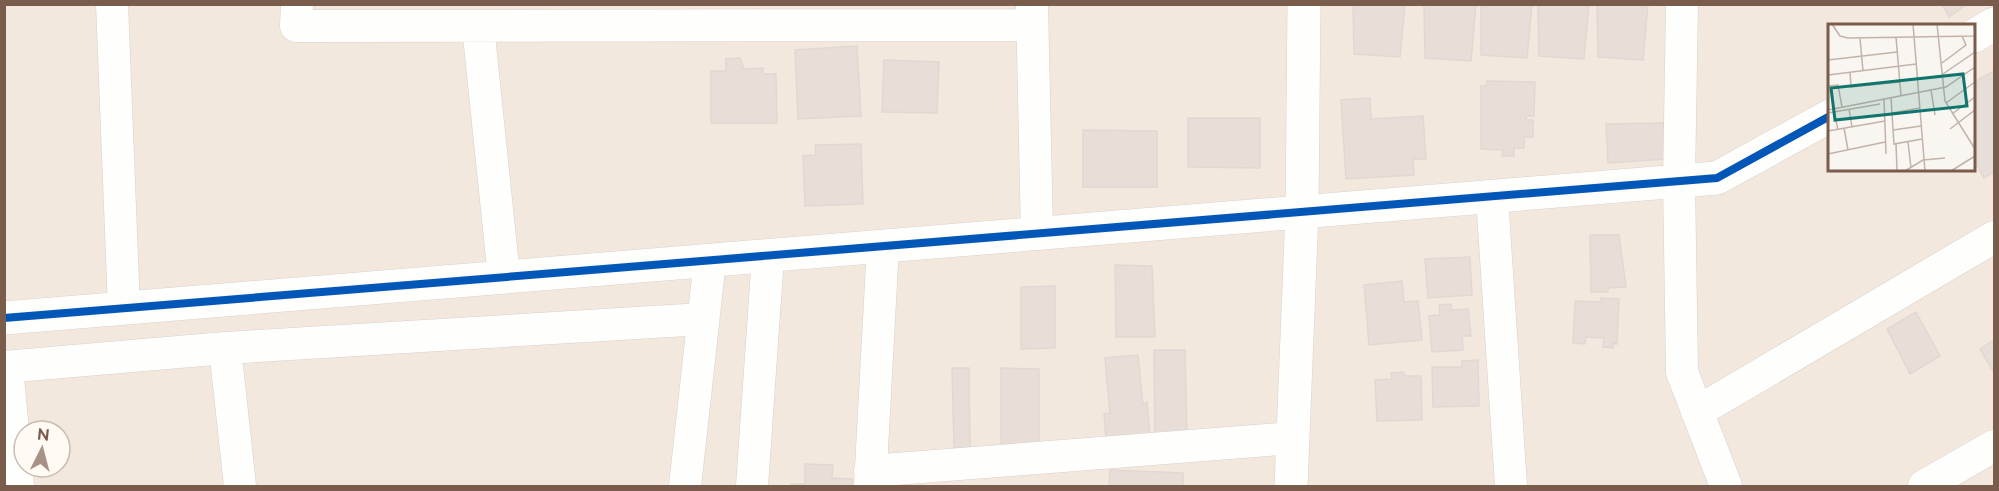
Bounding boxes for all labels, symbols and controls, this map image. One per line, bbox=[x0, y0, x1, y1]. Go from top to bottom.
inset map bbox=[1828, 24, 1975, 171]
north arrow bbox=[12, 419, 72, 479]
text: N bbox=[36, 424, 51, 445]

